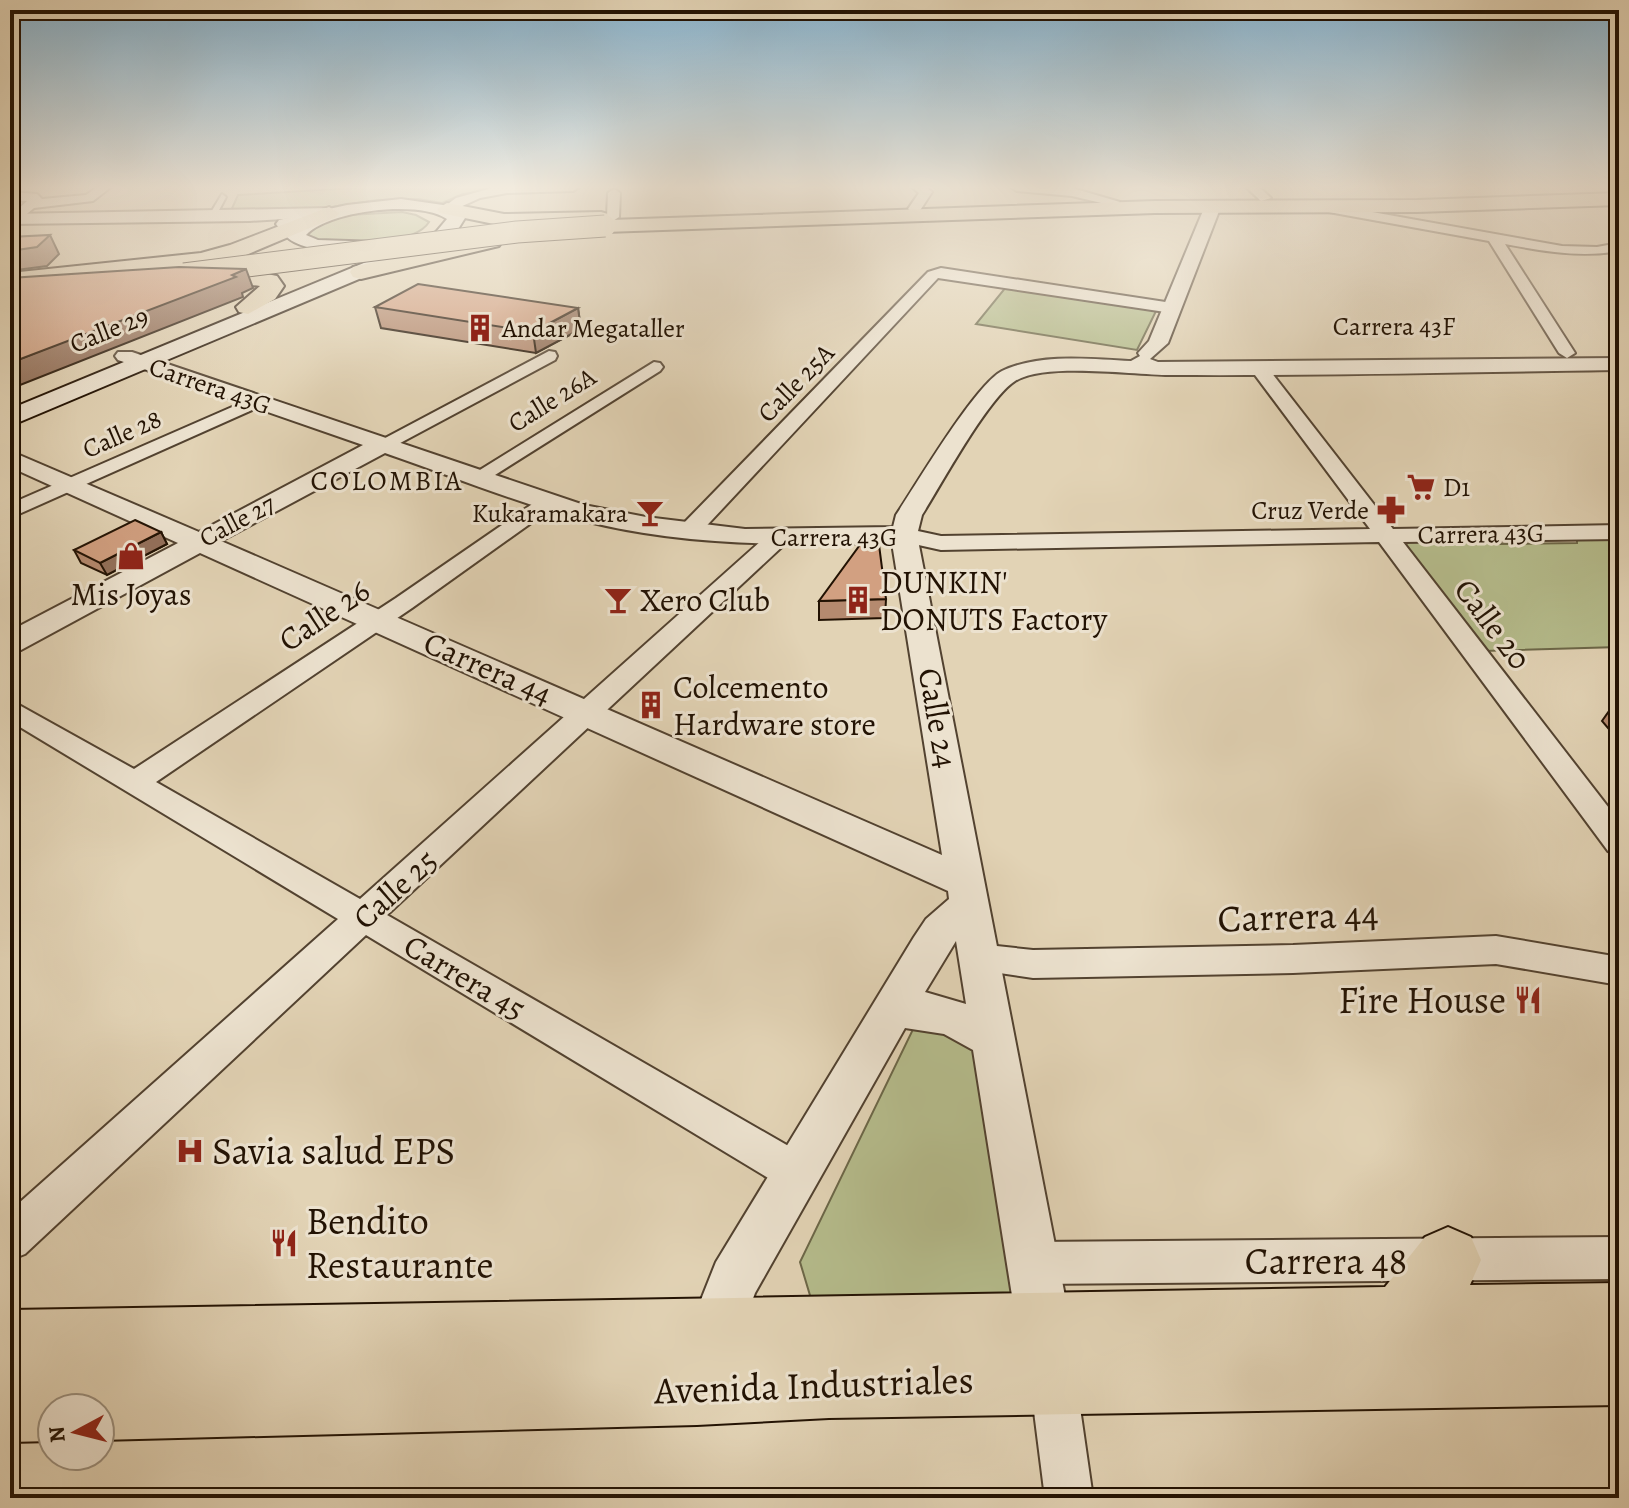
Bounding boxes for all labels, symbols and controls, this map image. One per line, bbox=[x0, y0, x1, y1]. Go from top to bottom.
street label: Calle 29 bbox=[64, 298, 154, 362]
street label: Carrera 43F bbox=[1333, 309, 1455, 344]
place label: Andar Megataller bbox=[501, 311, 685, 346]
building icon: Andar Megataller bbox=[465, 313, 495, 343]
street label: Calle 25A bbox=[750, 336, 843, 430]
street label: Carrera 43G bbox=[144, 349, 276, 423]
street label: Calle 26A bbox=[501, 359, 603, 441]
street label: Calle 28 bbox=[77, 401, 167, 467]
district label: COLOMBIA bbox=[311, 462, 463, 500]
place label: D1 bbox=[1443, 470, 1470, 505]
supermarket icon: D1 bbox=[1406, 472, 1436, 502]
street label: Calle 27 bbox=[193, 486, 281, 556]
place label: Cruz Verde bbox=[1251, 493, 1369, 528]
pharmacy icon: Cruz Verde bbox=[1376, 495, 1406, 525]
place label: Kukaramakara bbox=[472, 496, 628, 531]
bar icon: Kukaramakara bbox=[635, 498, 665, 528]
street label: Carrera 43G bbox=[1417, 515, 1545, 553]
street label: Carrera 43G bbox=[771, 520, 897, 555]
shop icon: Mis Joyas bbox=[116, 541, 146, 571]
place label: DUNKIN' DONUTS Factory bbox=[880, 560, 1108, 641]
street label: Calle 26 bbox=[270, 568, 378, 662]
street label: Calle 20 bbox=[1444, 569, 1542, 679]
place label: Mis Joyas bbox=[70, 572, 192, 616]
place label: Xero Club bbox=[640, 578, 770, 622]
bar icon: Xero Club bbox=[603, 585, 633, 615]
building icon: DUNKIN' DONUTS Factory bbox=[843, 585, 873, 615]
street label: Carrera 44 bbox=[417, 620, 559, 716]
street label: Calle 24 bbox=[908, 664, 968, 772]
place label: Colcemento Hardware store bbox=[673, 665, 876, 746]
building icon: Colcemento Hardware store bbox=[636, 690, 666, 720]
street label: Calle 25 bbox=[343, 839, 447, 939]
street label: Carrera 44 bbox=[1217, 887, 1379, 945]
street label: Carrera 45 bbox=[396, 923, 534, 1031]
place label: Fire House bbox=[1338, 974, 1506, 1026]
restaurant icon: Fire House bbox=[1513, 985, 1543, 1015]
place label: Savia salud EPS bbox=[212, 1125, 456, 1177]
hospital icon: Savia salud EPS bbox=[175, 1136, 205, 1166]
place label: Bendito Restaurante bbox=[306, 1195, 493, 1291]
restaurant icon: Bendito Restaurante bbox=[269, 1228, 299, 1258]
street label: Carrera 48 bbox=[1245, 1235, 1407, 1287]
street label: Avenida Industriales bbox=[652, 1353, 975, 1417]
north arrow bbox=[36, 1392, 116, 1472]
text: N bbox=[41, 1425, 73, 1444]

